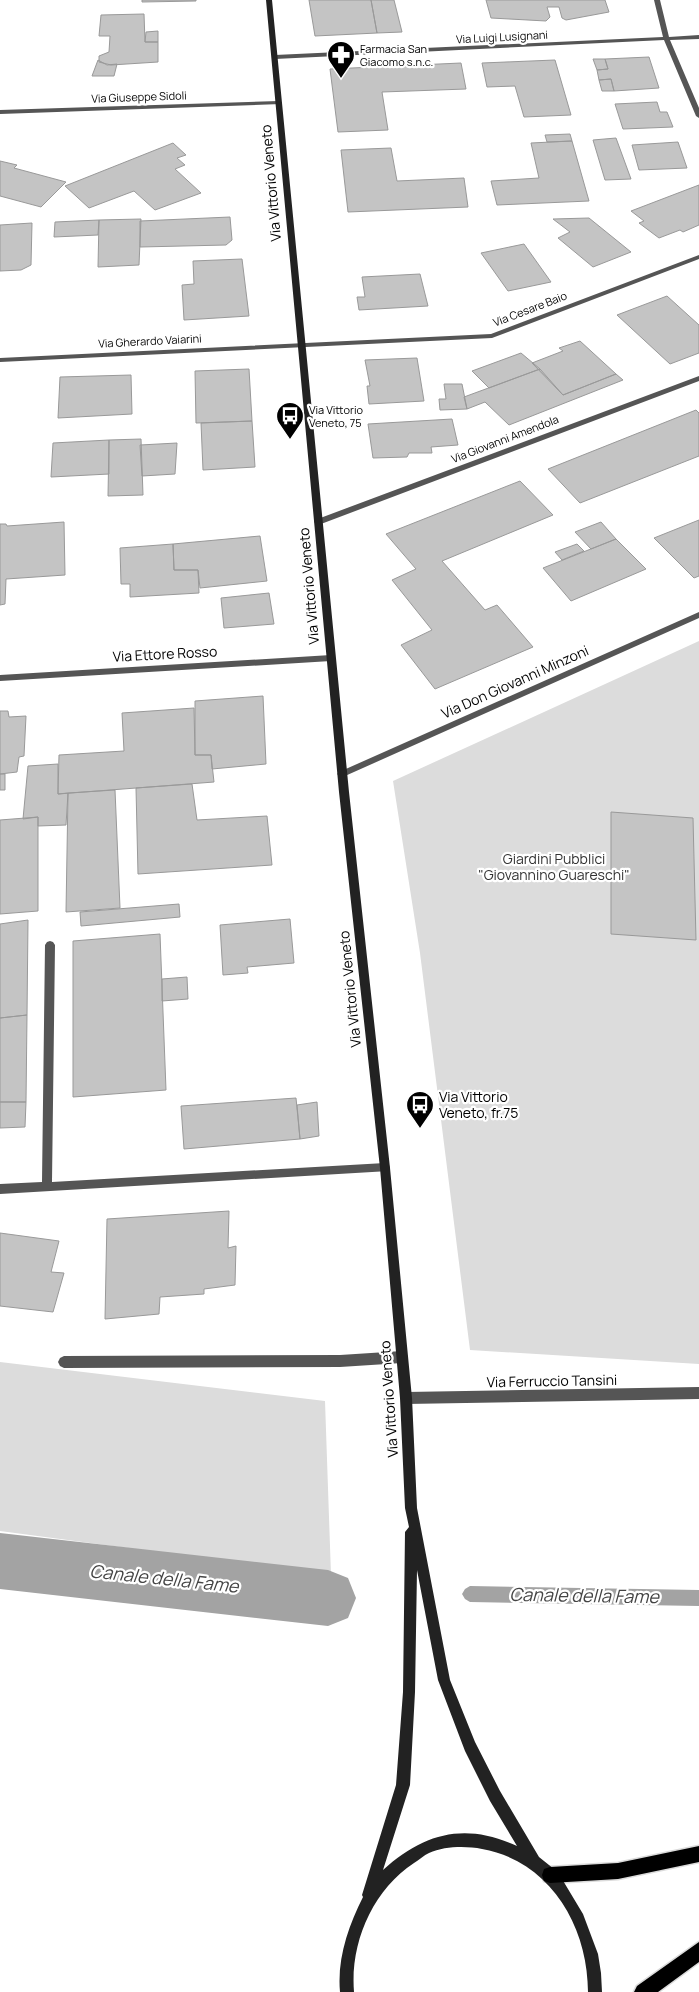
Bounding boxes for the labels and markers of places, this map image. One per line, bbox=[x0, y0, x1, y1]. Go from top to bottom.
pharmacy icon: Farmacia San Giacomo s.n.c. bbox=[326, 40, 356, 79]
place label: Farmacia San Giacomo s.n.c. bbox=[360, 41, 433, 69]
bus stop icon: Via Vittorio Veneto, 75 bbox=[275, 401, 305, 440]
place label: Via Vittorio Veneto, 75 bbox=[309, 402, 363, 430]
place label: Via Vittorio Veneto, fr.75 bbox=[439, 1087, 518, 1122]
bus stop icon: Via Vittorio Veneto, fr.75 bbox=[405, 1090, 435, 1129]

